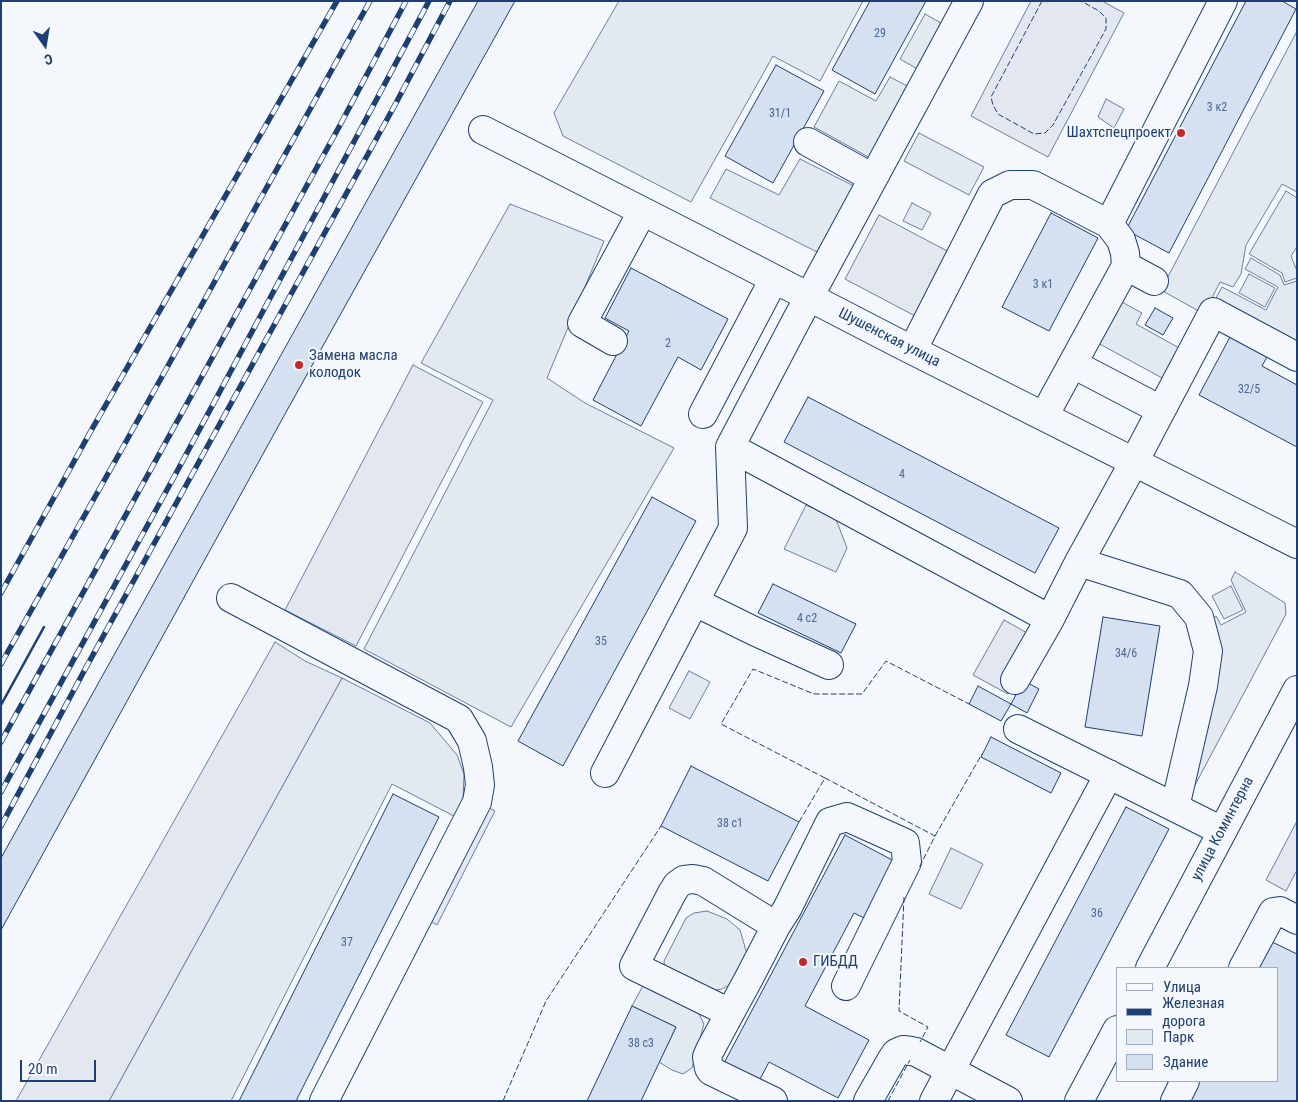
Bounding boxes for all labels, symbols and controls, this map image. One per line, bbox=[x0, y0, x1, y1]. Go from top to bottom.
north arrow bbox=[20, 20, 70, 70]
house number: 29 bbox=[874, 27, 886, 41]
text: С bbox=[43, 51, 54, 68]
house number: 3 к2 bbox=[1207, 101, 1227, 115]
house number: 31/1 bbox=[769, 107, 791, 121]
place label: Шахтспецпроект bbox=[1067, 124, 1171, 142]
marker: Шахтспецпроект bbox=[1175, 127, 1187, 139]
house number: 3 к1 bbox=[1033, 278, 1053, 292]
street label: Шушенская улица bbox=[835, 305, 943, 371]
house number: 2 bbox=[665, 337, 671, 351]
place label: Замена масла колодок bbox=[309, 347, 398, 382]
marker: Замена масла колодок bbox=[293, 359, 305, 371]
house number: 32/5 bbox=[1238, 383, 1260, 397]
house number: 4 bbox=[899, 468, 905, 482]
house number: 4 с2 bbox=[797, 612, 817, 626]
house number: 35 bbox=[595, 635, 607, 649]
house number: 34/6 bbox=[1115, 647, 1137, 661]
street label: улица Коминтерна bbox=[1188, 774, 1258, 884]
house number: 38 с1 bbox=[717, 817, 743, 831]
house number: 36 bbox=[1091, 907, 1103, 921]
house number: 37 bbox=[341, 936, 353, 950]
place label: ГИБДД bbox=[813, 953, 858, 971]
marker: ГИБДД bbox=[797, 956, 809, 968]
legend bbox=[1116, 967, 1278, 1082]
text: Улица bbox=[1163, 978, 1201, 996]
text: Железная дорога bbox=[1162, 994, 1224, 1030]
text: Парк bbox=[1163, 1028, 1194, 1046]
house number: 38 с3 bbox=[628, 1037, 654, 1051]
scale bar bbox=[22, 1050, 99, 1082]
text: Здание bbox=[1163, 1053, 1208, 1071]
text: 20 m bbox=[28, 1060, 58, 1078]

